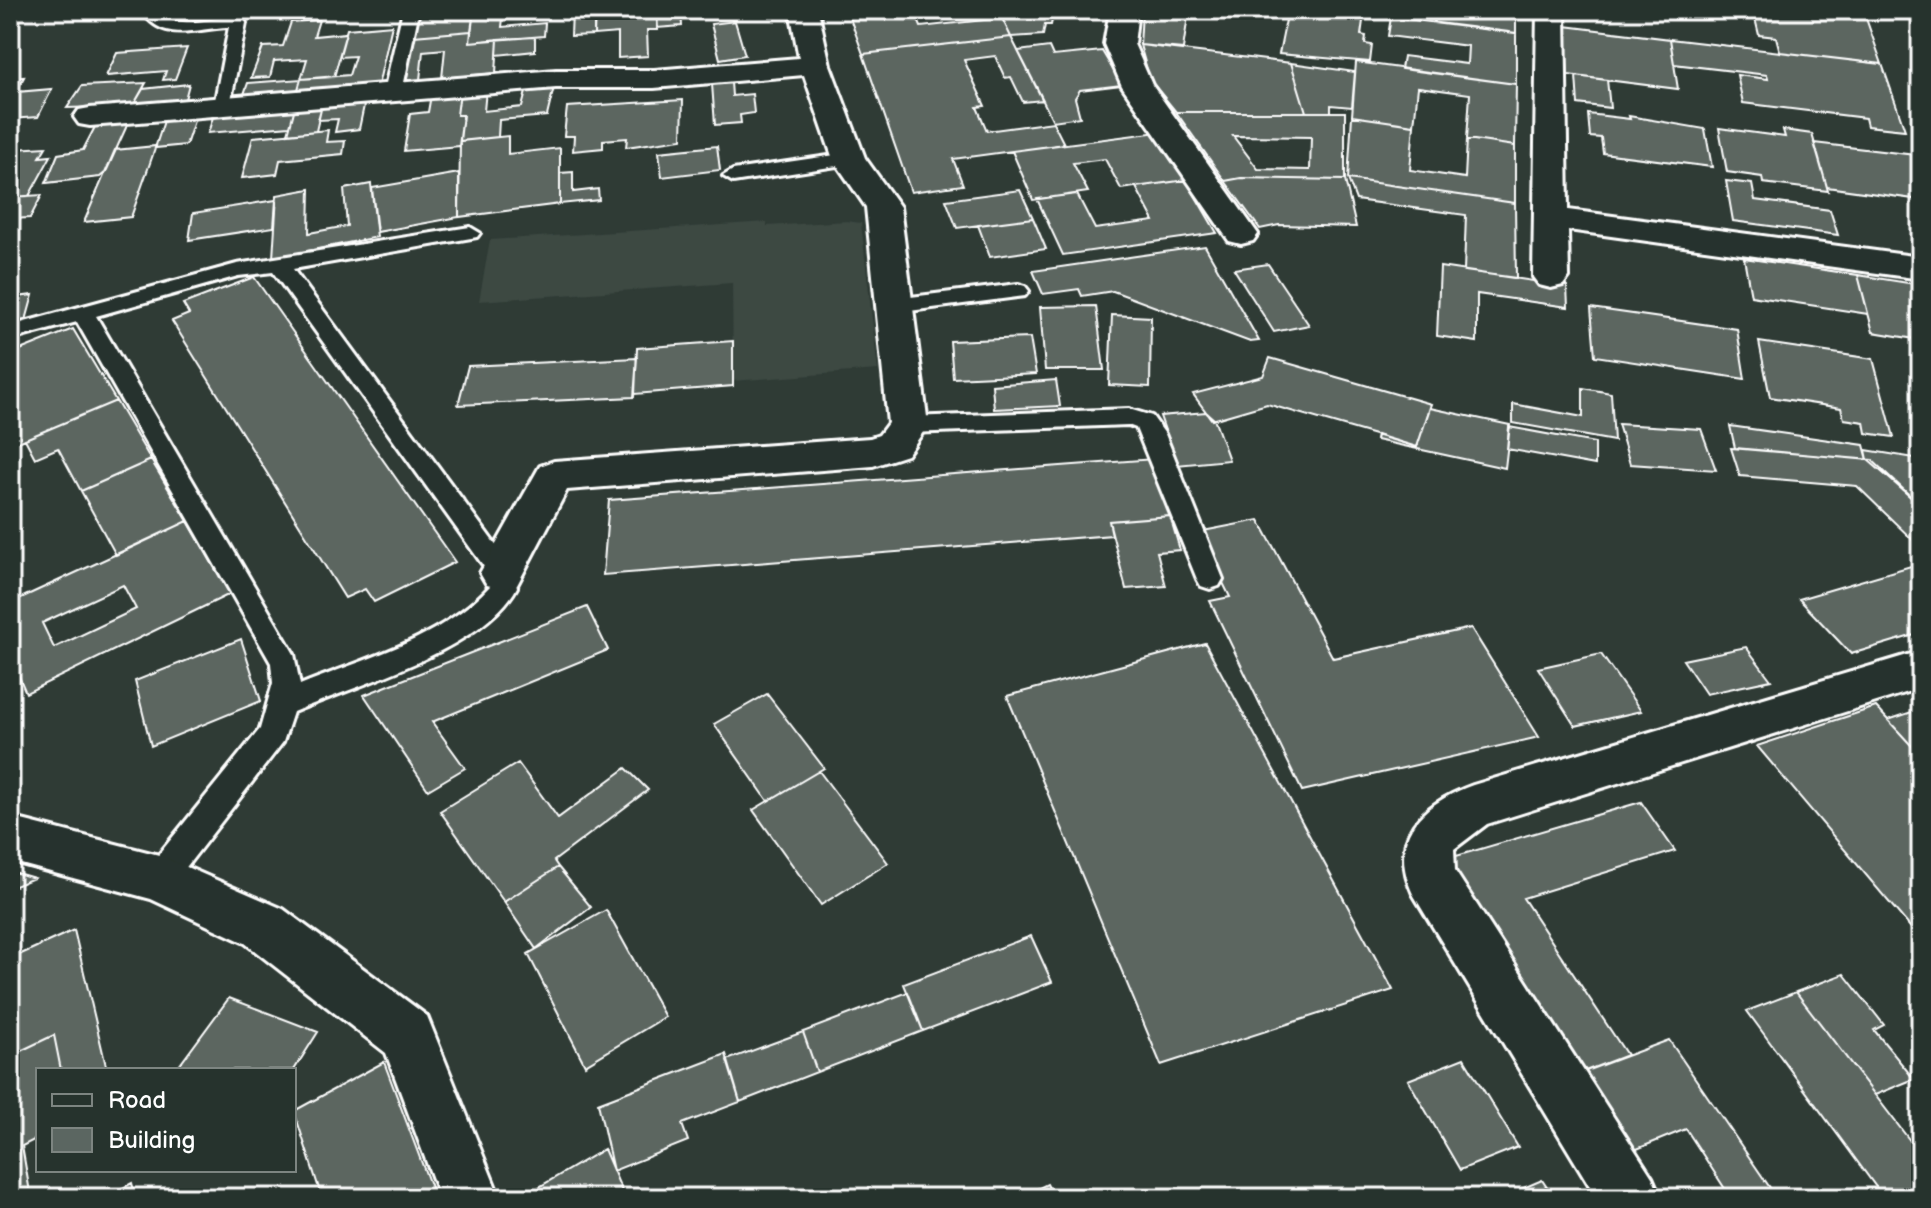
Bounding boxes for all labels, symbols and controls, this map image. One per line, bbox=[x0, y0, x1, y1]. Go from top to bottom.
legend bbox=[36, 1068, 296, 1172]
text: Road bbox=[108, 1086, 166, 1115]
text: Building bbox=[108, 1126, 195, 1155]

